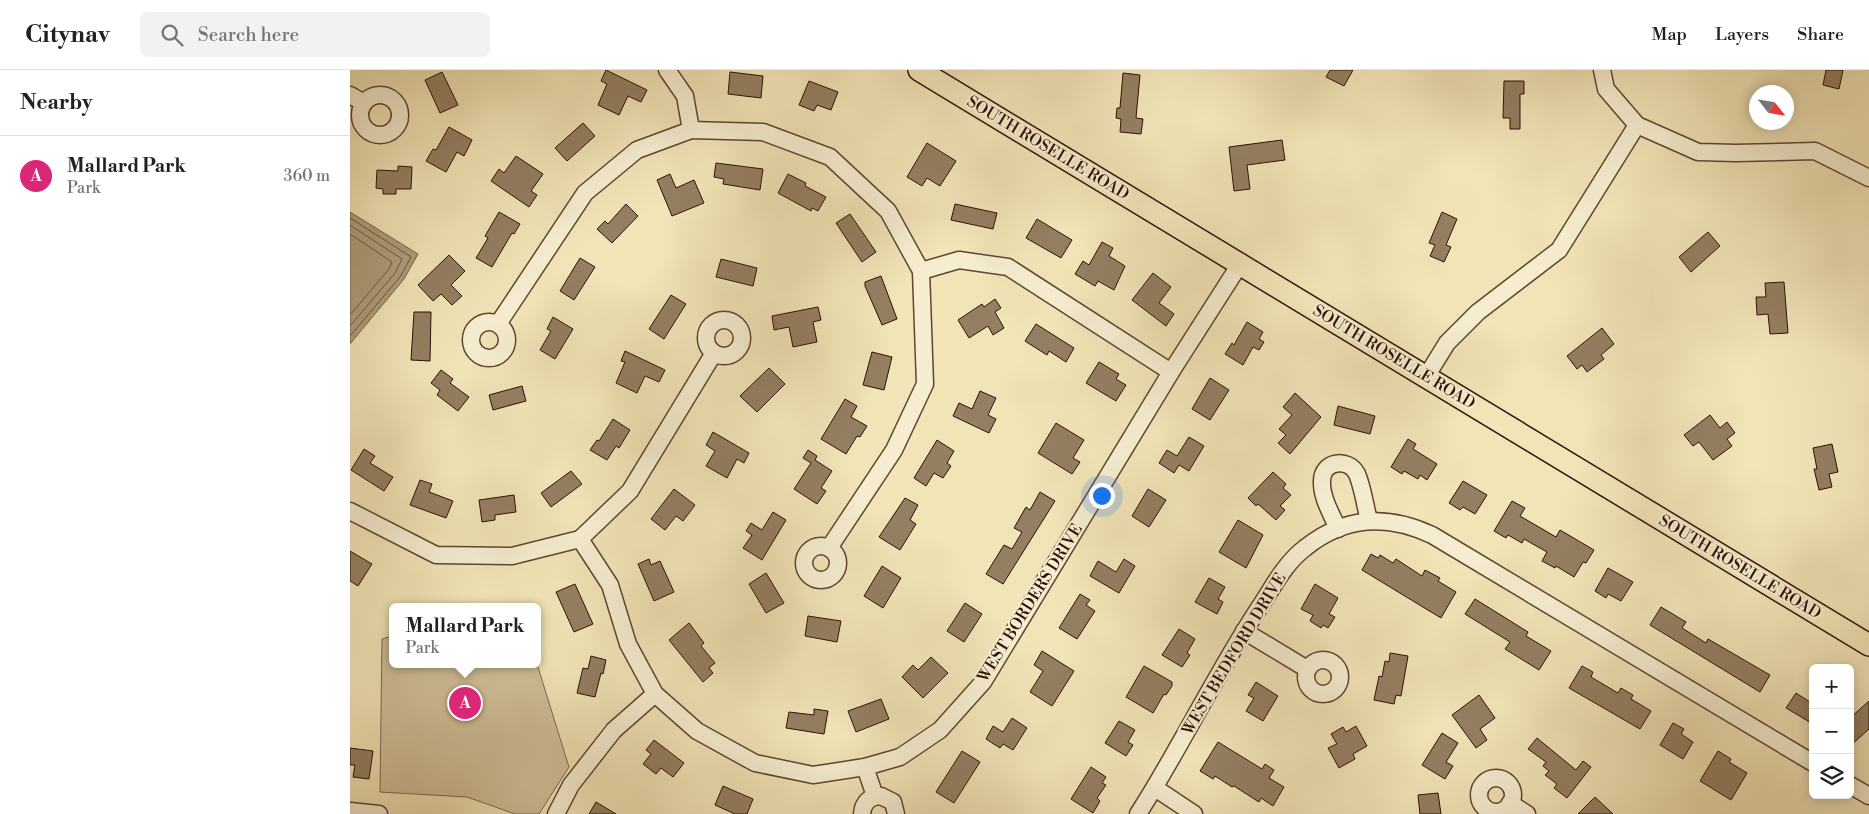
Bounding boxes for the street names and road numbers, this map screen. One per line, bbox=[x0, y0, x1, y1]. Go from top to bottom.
street label: SOUTH ROSELLE ROAD bbox=[963, 91, 1133, 205]
street label: SOUTH ROSELLE ROAD bbox=[1309, 300, 1479, 414]
street label: SOUTH ROSELLE ROAD bbox=[1655, 510, 1825, 624]
street label: WEST BORDERS DRIVE bbox=[973, 520, 1087, 687]
street label: WEST BEDFORD DRIVE bbox=[1177, 569, 1290, 740]

